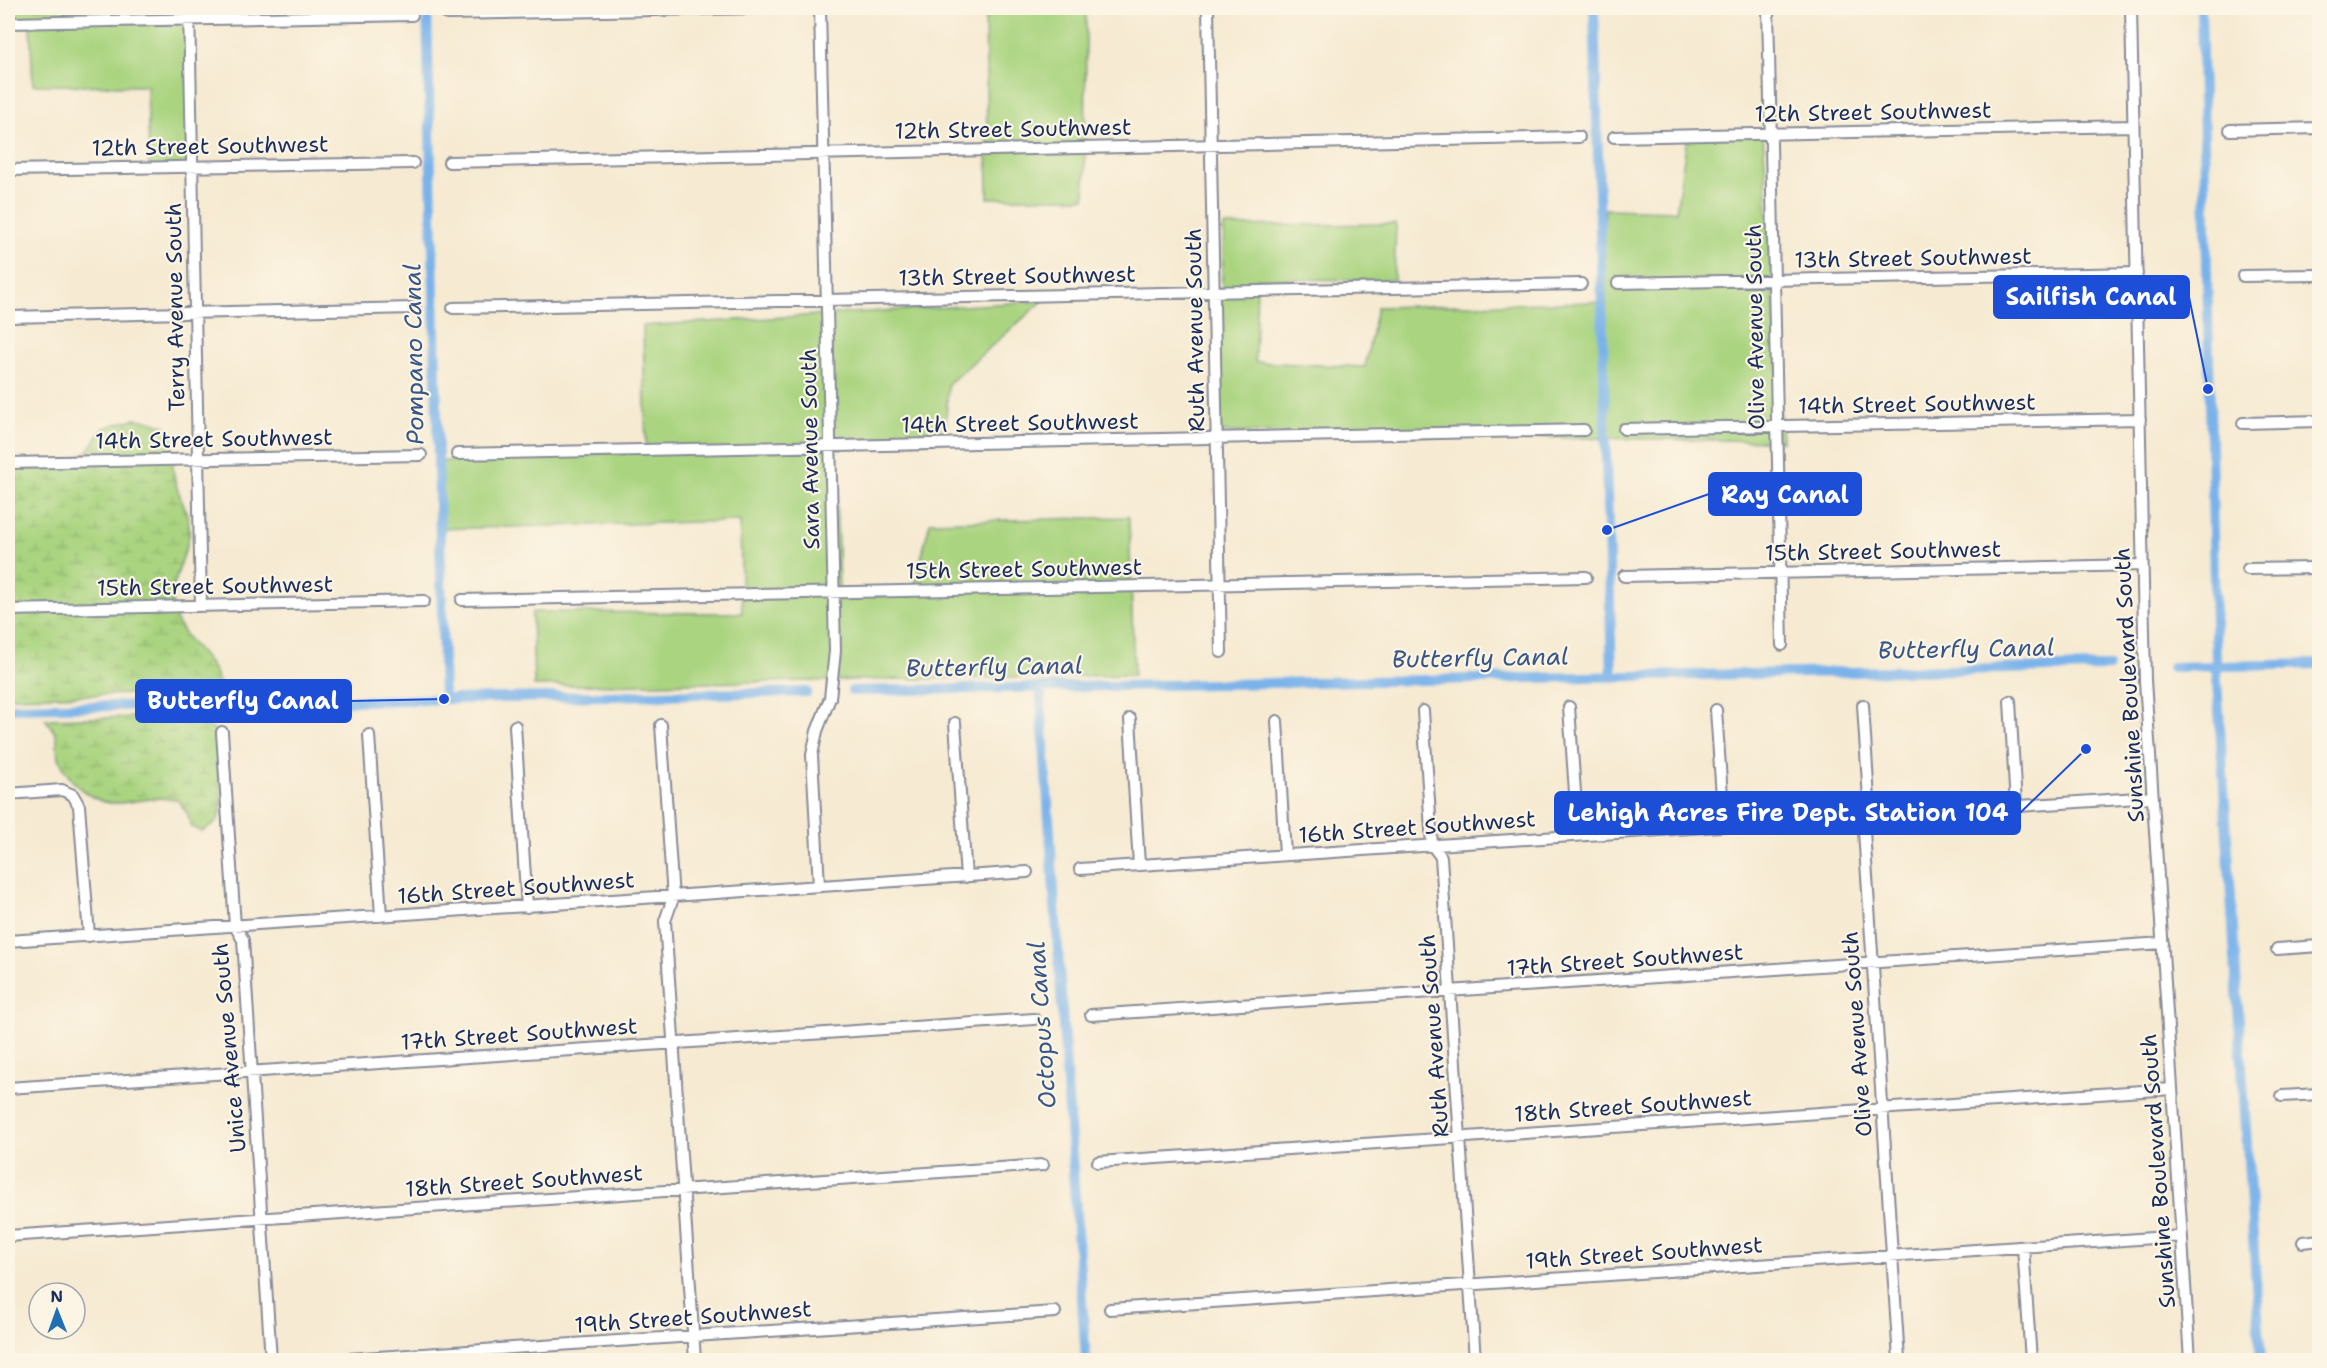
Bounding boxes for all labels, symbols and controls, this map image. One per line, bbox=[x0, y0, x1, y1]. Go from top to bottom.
street label: 12th Street Southwest bbox=[1754, 95, 1992, 129]
street label: 12th Street Southwest bbox=[894, 112, 1132, 146]
street label: 12th Street Southwest bbox=[91, 129, 329, 163]
street label: Terry Avenue South bbox=[159, 202, 191, 412]
street label: Olive Avenue South bbox=[1739, 224, 1771, 430]
street label: Ruth Avenue South bbox=[1179, 228, 1211, 432]
street label: 13th Street Southwest bbox=[1794, 241, 2032, 275]
street label: 13th Street Southwest bbox=[898, 259, 1136, 293]
water label: Pompano Canal bbox=[396, 263, 432, 445]
callout: Sailfish Canal bbox=[1994, 276, 2189, 318]
text: Sailfish Canal bbox=[2005, 281, 2177, 313]
street label: Sara Avenue South bbox=[794, 348, 826, 550]
street label: 14th Street Southwest bbox=[1798, 387, 2036, 421]
street label: 14th Street Southwest bbox=[901, 406, 1139, 440]
street label: 14th Street Southwest bbox=[95, 422, 333, 456]
callout: Ray Canal bbox=[1709, 473, 1861, 515]
text: Ray Canal bbox=[1721, 479, 1849, 511]
street label: 15th Street Southwest bbox=[1765, 534, 2001, 568]
street label: Sunshine Boulevard South bbox=[2107, 547, 2151, 823]
street label: 15th Street Southwest bbox=[906, 552, 1142, 586]
street label: 15th Street Southwest bbox=[97, 569, 333, 603]
water label: Butterfly Canal bbox=[1877, 631, 2055, 667]
water label: Butterfly Canal bbox=[1391, 640, 1569, 676]
water label: Butterfly Canal bbox=[905, 649, 1083, 685]
callout: Butterfly Canal bbox=[136, 680, 351, 722]
text: Butterfly Canal bbox=[147, 685, 339, 717]
callout: Lehigh Acres Fire Dept. Station 104 bbox=[1555, 792, 2020, 834]
text: Lehigh Acres Fire Dept. Station 104 bbox=[1568, 797, 2009, 829]
street label: 16th Street Southwest bbox=[1298, 804, 1536, 850]
street label: 16th Street Southwest bbox=[397, 865, 635, 911]
street label: Olive Avenue South bbox=[1835, 930, 1879, 1138]
street label: Ruth Avenue South bbox=[1412, 933, 1456, 1139]
street label: 17th Street Southwest bbox=[1506, 937, 1744, 983]
water label: Octopus Canal bbox=[1020, 940, 1064, 1110]
street label: Unice Avenue South bbox=[205, 942, 253, 1154]
street label: 17th Street Southwest bbox=[400, 1011, 638, 1057]
street label: Sunshine Boulevard South bbox=[2134, 1033, 2182, 1309]
street label: 18th Street Southwest bbox=[1513, 1083, 1753, 1129]
street label: 18th Street Southwest bbox=[404, 1158, 644, 1204]
street label: 19th Street Southwest bbox=[1525, 1230, 1763, 1276]
north arrow bbox=[27, 1281, 87, 1341]
text: N bbox=[50, 1286, 63, 1307]
street label: 19th Street Southwest bbox=[574, 1294, 812, 1340]

